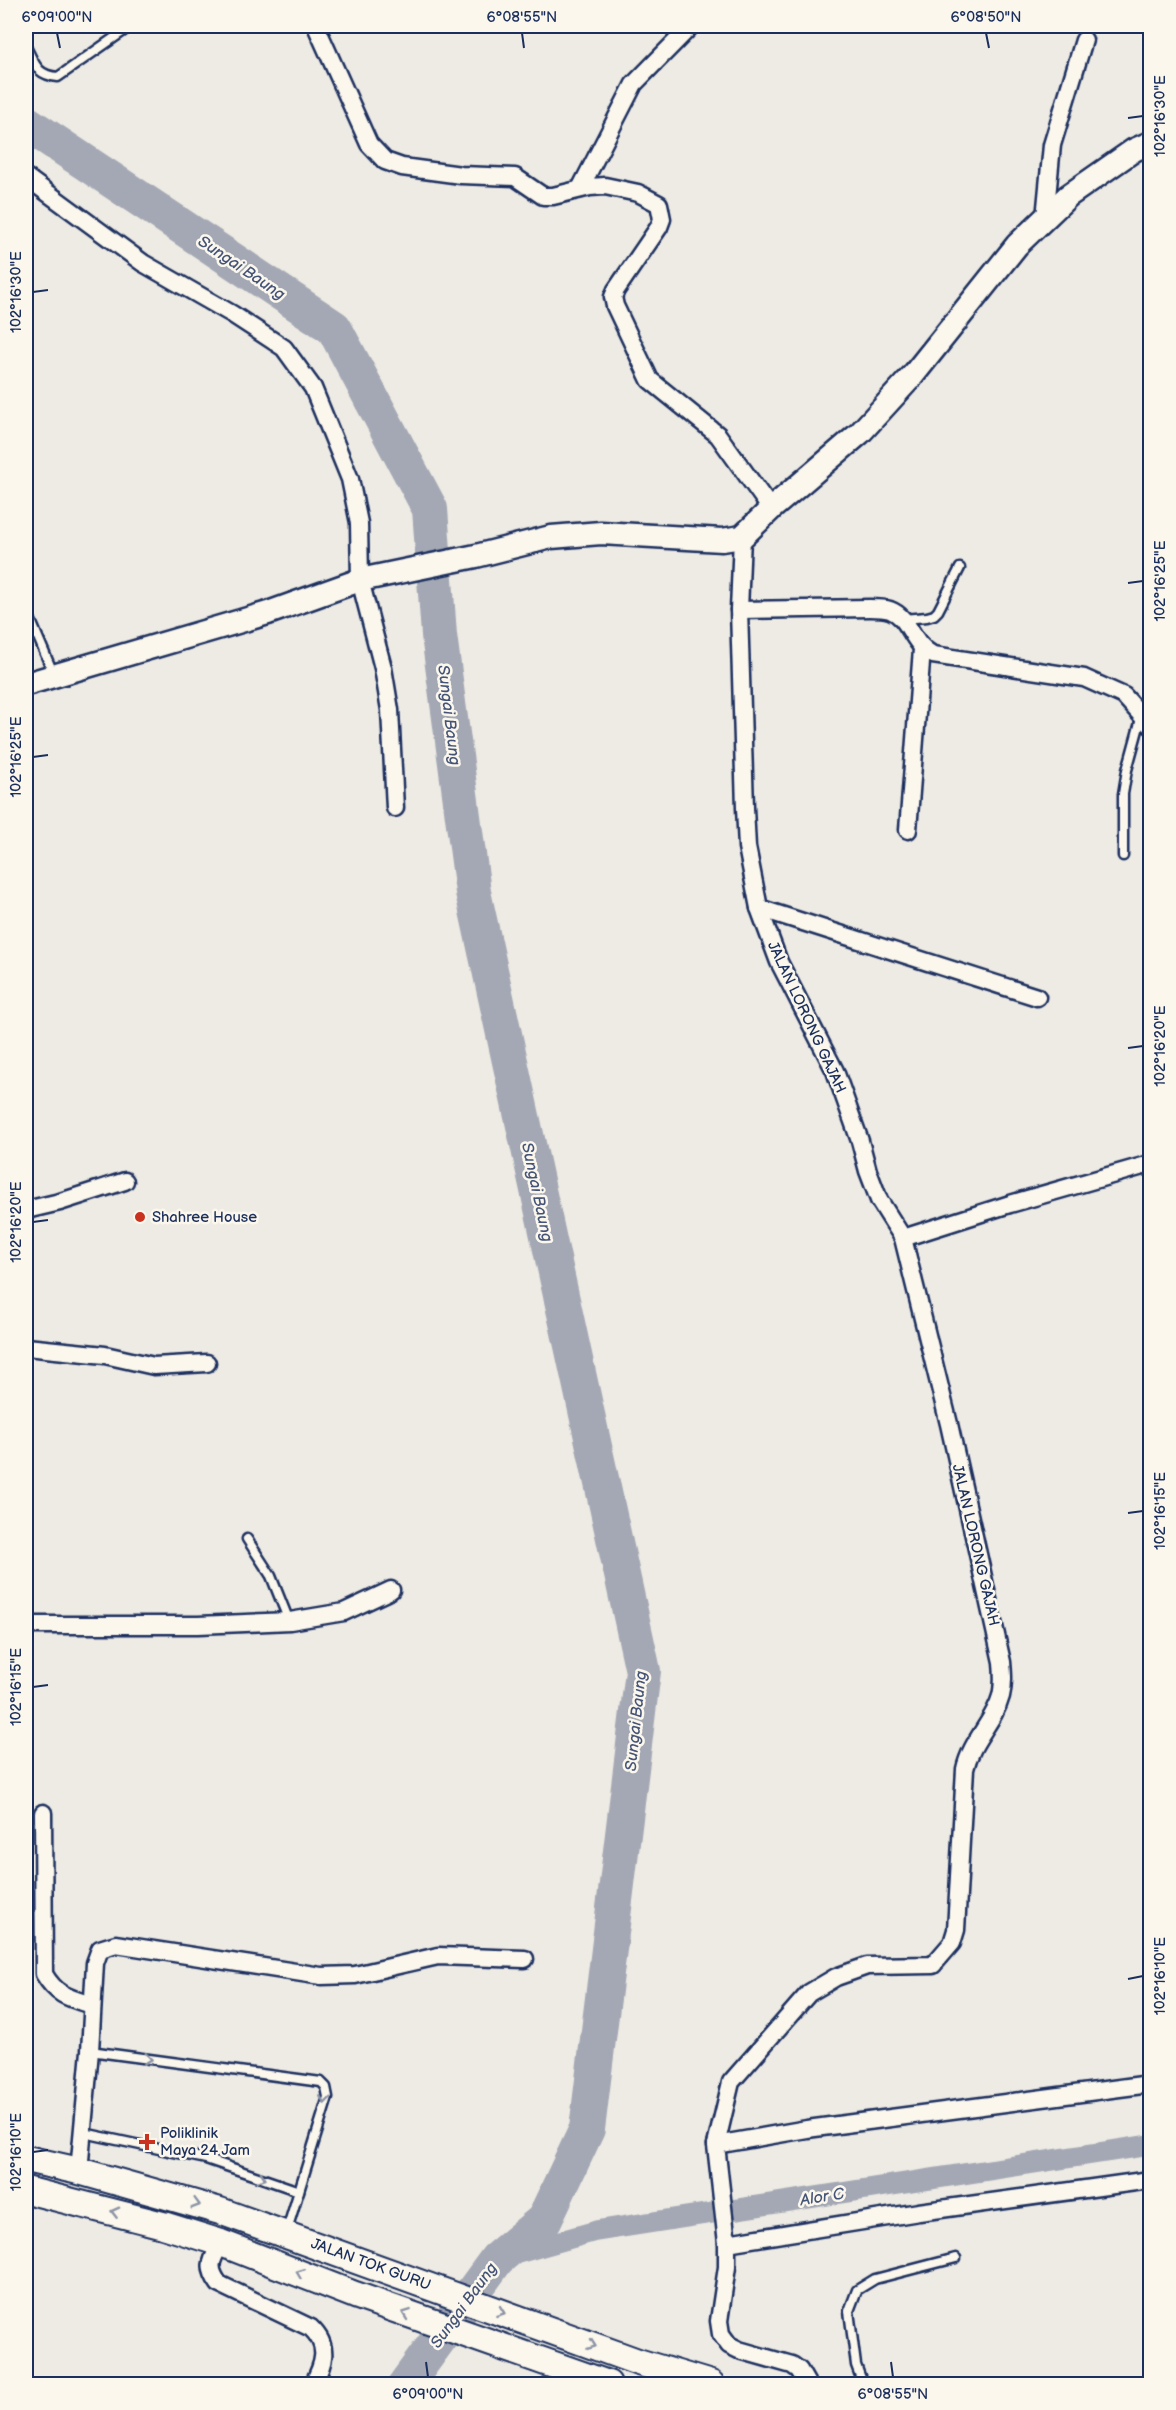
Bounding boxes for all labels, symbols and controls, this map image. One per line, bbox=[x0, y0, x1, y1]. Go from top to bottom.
text: 6°09'00"N bbox=[21, 8, 93, 27]
text: 6°08'55"N bbox=[487, 8, 557, 27]
text: 6°08'50"N bbox=[951, 8, 1022, 27]
text: 102°16'30"E bbox=[1151, 75, 1170, 157]
water label: Sungai Baung bbox=[194, 232, 288, 304]
text: 102°16'30"E bbox=[7, 251, 26, 333]
text: 102°16'25"E bbox=[1151, 540, 1170, 622]
water label: Sungai Baung bbox=[433, 664, 464, 766]
text: 102°16'25"E bbox=[7, 716, 26, 798]
street label: JALAN LORONG GAJAH bbox=[763, 938, 850, 1096]
text: 102°16'20"E bbox=[1151, 1005, 1170, 1087]
water label: Sungai Baung bbox=[517, 1141, 556, 1244]
text: 102°16'20"E bbox=[7, 1181, 26, 1263]
place label: Shahree House bbox=[152, 1208, 257, 1227]
marker: Shahree House bbox=[133, 1210, 147, 1224]
street label: JALAN LORONG GAJAH bbox=[948, 1462, 1003, 1628]
text: 102°16'15"E bbox=[1151, 1472, 1170, 1550]
text: 102°16'15"E bbox=[7, 1648, 26, 1726]
water label: Sungai Baung bbox=[622, 1670, 651, 1772]
text: 102°16'10"E bbox=[1151, 1937, 1170, 2015]
one-way arrow bbox=[143, 2053, 152, 2065]
one-way arrow bbox=[319, 2095, 332, 2105]
text: 102°16'10"E bbox=[7, 2113, 26, 2191]
place label: Poliklinik Maya 24 Jam bbox=[160, 2124, 250, 2160]
marker: Poliklinik Maya 24 Jam bbox=[138, 2133, 156, 2151]
one-way arrow bbox=[256, 2171, 267, 2184]
water label: Alor C bbox=[798, 2185, 846, 2210]
one-way arrow bbox=[190, 2197, 201, 2209]
one-way arrow bbox=[110, 2207, 120, 2220]
street label: JALAN TOK GURU bbox=[308, 2234, 433, 2295]
water label: Sungai Baung bbox=[427, 2259, 502, 2352]
one-way arrow bbox=[296, 2268, 307, 2280]
one-way arrow bbox=[495, 2304, 506, 2317]
one-way arrow bbox=[402, 2308, 412, 2321]
one-way arrow bbox=[586, 2338, 597, 2350]
text: 6°09'00"N bbox=[392, 2385, 464, 2404]
text: 6°08'55"N bbox=[858, 2385, 928, 2404]

